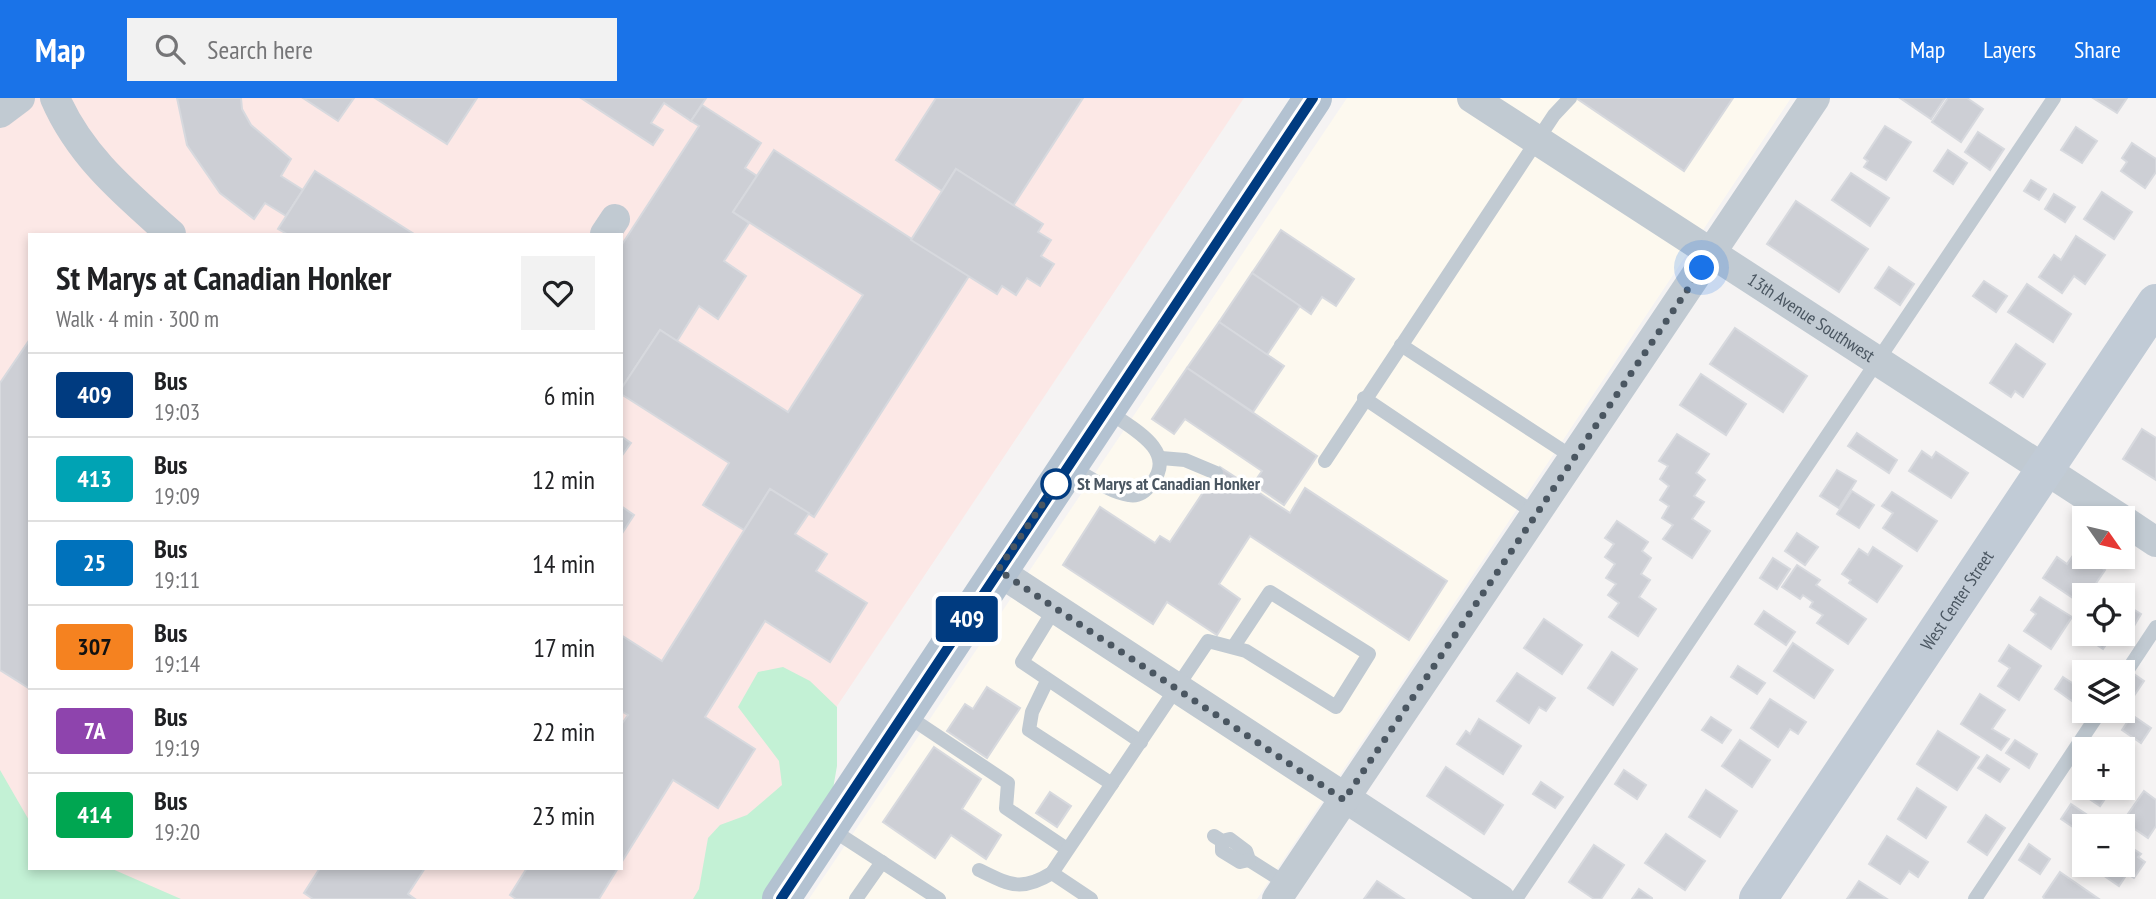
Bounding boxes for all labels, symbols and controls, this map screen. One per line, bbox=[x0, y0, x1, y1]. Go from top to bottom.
search box bbox=[127, 18, 617, 81]
text: Map bbox=[35, 28, 85, 71]
icon: search bbox=[151, 30, 189, 68]
text: Search here bbox=[207, 33, 313, 66]
text: Map bbox=[1910, 34, 1945, 65]
text: Layers bbox=[1983, 34, 2036, 65]
text: Share bbox=[2074, 34, 2121, 65]
your location bbox=[1684, 250, 1719, 285]
text: St Marys at Canadian Honker bbox=[56, 256, 392, 299]
button: heart bbox=[521, 256, 595, 330]
street label: 13th Avenue Southwest bbox=[1743, 268, 1879, 367]
text: Walk · 4 min · 300 m bbox=[56, 304, 219, 333]
text: Bus bbox=[154, 364, 187, 397]
text: 409 bbox=[77, 379, 112, 410]
text: 6 min bbox=[544, 379, 595, 412]
text: 19:03 bbox=[154, 397, 200, 426]
text: Bus bbox=[154, 448, 187, 481]
text: 413 bbox=[77, 463, 112, 494]
text: 12 min bbox=[532, 463, 595, 496]
marker: St Marys at Canadian Honker bbox=[1041, 469, 1071, 499]
place label: St Marys at Canadian Honker bbox=[1077, 472, 1261, 495]
text: 19:09 bbox=[154, 481, 200, 510]
north arrow bbox=[2072, 506, 2135, 569]
map controls bbox=[2072, 506, 2135, 877]
text: Bus bbox=[154, 532, 187, 565]
street label: West Center Street bbox=[1915, 546, 1999, 654]
text: 25 bbox=[83, 547, 106, 578]
text: 14 min bbox=[532, 547, 595, 580]
text: 19:11 bbox=[154, 565, 200, 594]
button: locate bbox=[2072, 583, 2135, 646]
line badge: 409 bbox=[927, 596, 1007, 642]
text: 409 bbox=[950, 603, 984, 634]
text: Bus bbox=[154, 616, 187, 649]
text: 307 bbox=[77, 631, 112, 662]
text: 17 min bbox=[533, 631, 595, 664]
text: 19:14 bbox=[154, 649, 200, 678]
button: layers bbox=[2072, 660, 2135, 723]
text: Bus bbox=[154, 700, 187, 733]
text: 7A bbox=[83, 715, 106, 746]
text: 22 min bbox=[532, 715, 595, 748]
text: 19:19 bbox=[154, 733, 200, 762]
button: + bbox=[2072, 737, 2135, 800]
text: Bus bbox=[154, 784, 187, 817]
text: 414 bbox=[77, 799, 112, 830]
text: 23 min bbox=[532, 799, 595, 832]
button: − bbox=[2072, 814, 2135, 877]
text: 19:20 bbox=[154, 817, 200, 846]

